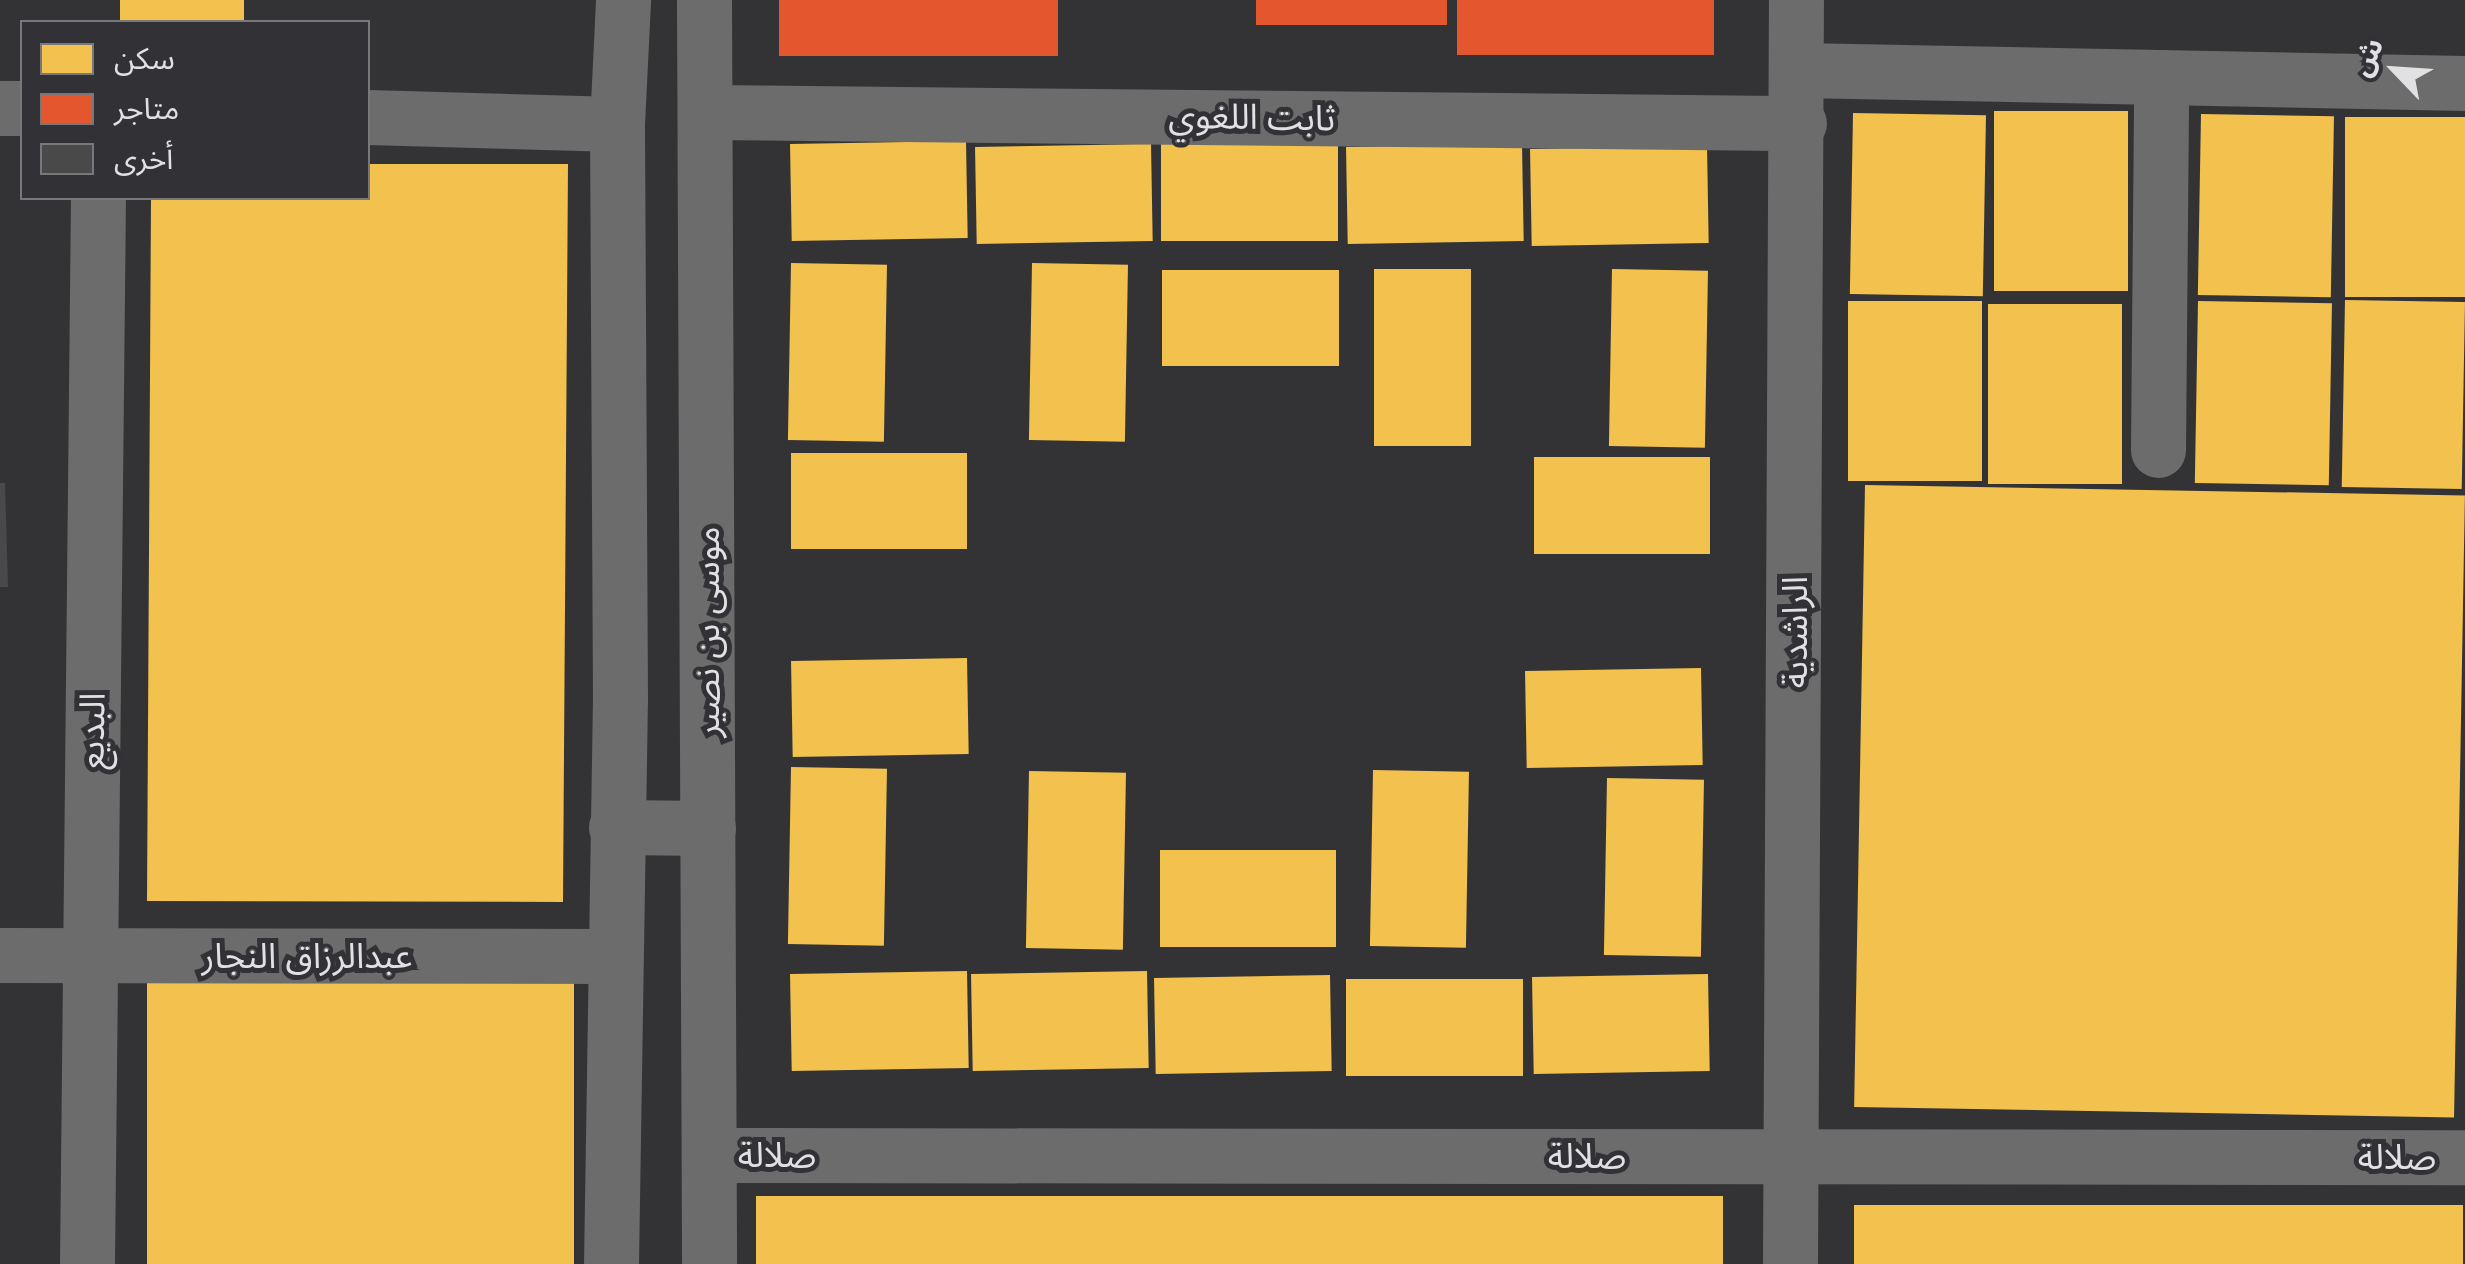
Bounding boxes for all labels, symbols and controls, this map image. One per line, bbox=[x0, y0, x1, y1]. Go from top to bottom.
legend bbox=[20, 20, 370, 200]
north arrow bbox=[2345, 20, 2445, 120]
text: ش bbox=[2344, 33, 2390, 81]
text: سكن bbox=[114, 41, 175, 77]
text: متاجر bbox=[114, 91, 179, 127]
street label: ثابت اللغوي bbox=[1168, 95, 1336, 139]
text: أخرى bbox=[114, 141, 173, 177]
street label: موسى بن نصير bbox=[686, 526, 728, 738]
street label: الراشدية bbox=[1774, 576, 1816, 688]
street label: البديع bbox=[70, 692, 114, 770]
street label: عبدالرزاق النجار bbox=[202, 935, 412, 977]
street label: صلالة bbox=[738, 1134, 816, 1176]
street label: صلالة bbox=[1548, 1135, 1626, 1177]
street label: صلالة bbox=[2358, 1136, 2436, 1178]

